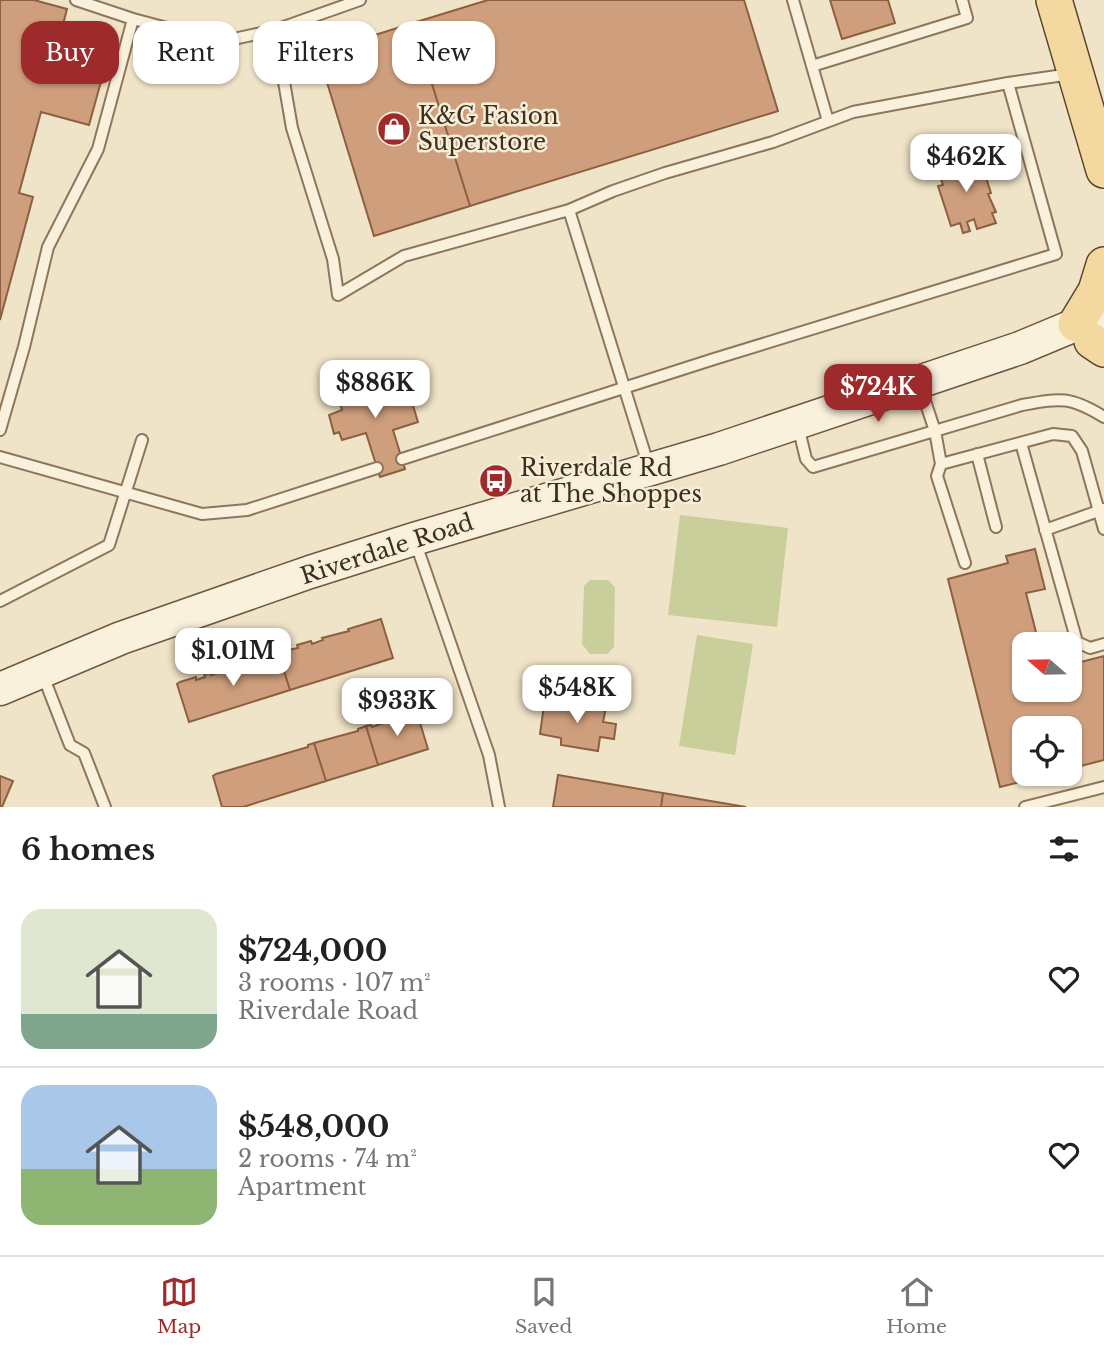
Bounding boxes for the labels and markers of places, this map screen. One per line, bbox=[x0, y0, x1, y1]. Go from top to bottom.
place label: K&G Fasion Superstore bbox=[418, 102, 559, 156]
shop icon: K&G Fasion Superstore bbox=[375, 110, 413, 148]
pin: $462K bbox=[917, 134, 1015, 194]
pin: $886K bbox=[326, 360, 424, 420]
pin: $724K bbox=[829, 364, 927, 424]
place label: Riverdale Rd at The Shoppes bbox=[520, 454, 702, 508]
bus stop icon: Riverdale Rd at The Shoppes bbox=[477, 462, 515, 500]
pin: $1.01M bbox=[176, 628, 290, 688]
pin: $548K bbox=[528, 666, 626, 725]
pin: $933K bbox=[348, 678, 446, 738]

